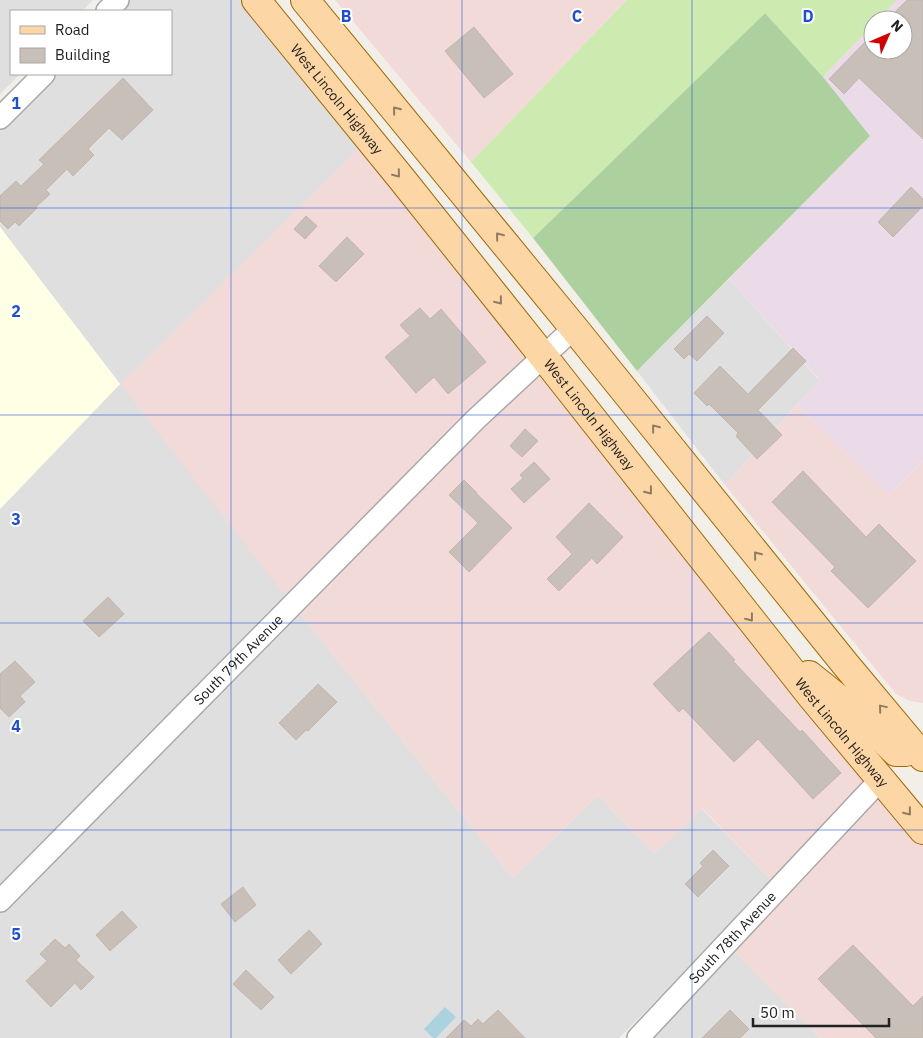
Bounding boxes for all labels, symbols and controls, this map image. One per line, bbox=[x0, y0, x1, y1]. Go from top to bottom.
text: B bbox=[341, 6, 352, 26]
text: C bbox=[572, 6, 582, 26]
text: D bbox=[802, 6, 814, 26]
legend bbox=[10, 10, 172, 75]
north arrow bbox=[863, 10, 913, 60]
text: N bbox=[887, 16, 907, 36]
text: Road bbox=[55, 20, 90, 39]
street label: West Lincoln Highway bbox=[287, 40, 387, 158]
text: Building bbox=[55, 45, 110, 64]
text: 1 bbox=[11, 93, 21, 113]
one-way arrow bbox=[392, 107, 401, 116]
one-way arrow bbox=[392, 168, 400, 177]
one-way arrow bbox=[496, 233, 504, 242]
one-way arrow bbox=[493, 295, 501, 304]
text: 2 bbox=[11, 301, 21, 321]
street label: West Lincoln Highway bbox=[540, 355, 639, 474]
one-way arrow bbox=[652, 425, 660, 434]
one-way arrow bbox=[644, 485, 652, 494]
text: 3 bbox=[11, 509, 21, 529]
one-way arrow bbox=[754, 552, 762, 561]
street label: South 79th Avenue bbox=[190, 611, 287, 709]
one-way arrow bbox=[744, 612, 752, 621]
street label: West Lincoln Highway bbox=[791, 674, 893, 791]
one-way arrow bbox=[878, 704, 887, 713]
text: 4 bbox=[11, 716, 21, 736]
one-way arrow bbox=[902, 806, 911, 815]
street label: South 78th Avenue bbox=[685, 887, 780, 987]
text: 5 bbox=[11, 924, 21, 944]
scale bar bbox=[753, 996, 889, 1028]
text: 50 m bbox=[760, 1003, 795, 1022]

